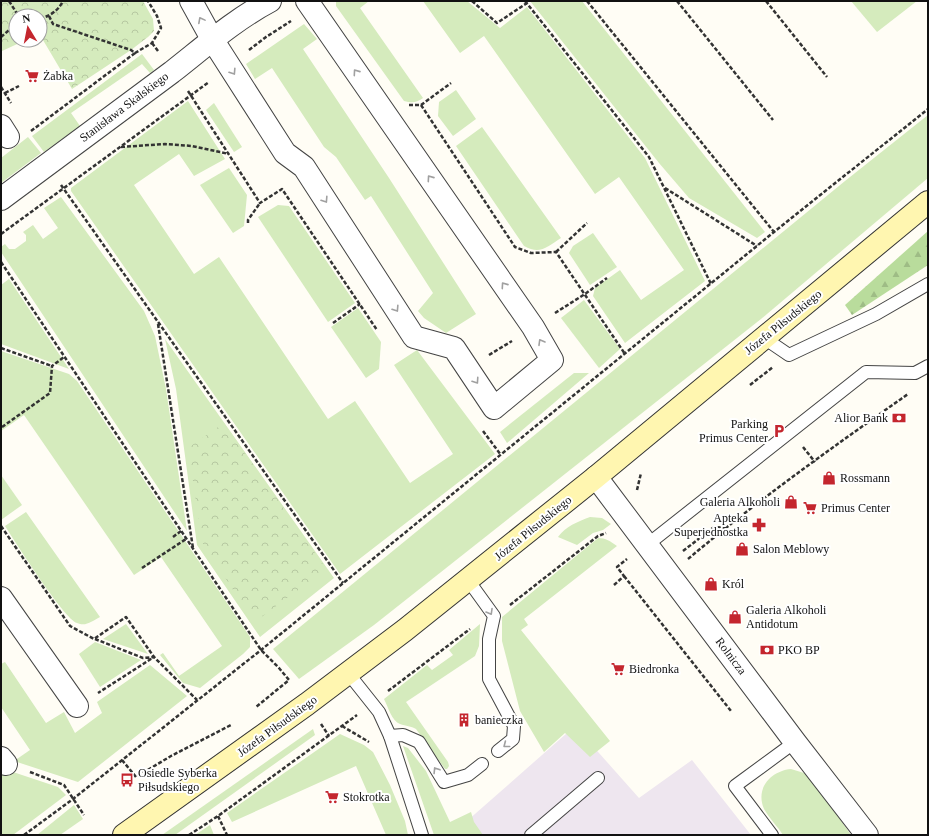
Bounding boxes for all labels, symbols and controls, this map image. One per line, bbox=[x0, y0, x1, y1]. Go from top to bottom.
north arrow bbox=[8, 8, 48, 48]
text: N bbox=[21, 12, 31, 25]
one-way arrow bbox=[199, 17, 206, 24]
supermarket icon: Żabka bbox=[24, 68, 40, 84]
one-way arrow bbox=[228, 68, 236, 75]
place label: Żabka bbox=[43, 69, 74, 83]
street label: Stanisława Skalskiego bbox=[77, 69, 171, 145]
one-way arrow bbox=[354, 69, 361, 76]
one-way arrow bbox=[428, 176, 435, 183]
one-way arrow bbox=[321, 196, 328, 203]
one-way arrow bbox=[502, 283, 509, 290]
street label: Józefa Piłsudskiego bbox=[742, 287, 824, 357]
one-way arrow bbox=[391, 305, 399, 312]
one-way arrow bbox=[539, 339, 546, 346]
one-way arrow bbox=[471, 376, 478, 383]
bank icon: Alior Bank bbox=[891, 410, 907, 426]
place label: Alior Bank bbox=[834, 411, 888, 425]
place label: Parking Primus Center bbox=[699, 417, 768, 445]
parking icon: Parking Primus Center bbox=[771, 423, 787, 439]
shop icon: Rossmann bbox=[821, 470, 837, 486]
place label: Rossmann bbox=[840, 471, 890, 485]
street label: Józefa Piłsudskiego bbox=[492, 493, 574, 563]
shop icon: Galeria Alkoholi bbox=[783, 494, 799, 510]
place label: Galeria Alkoholi bbox=[700, 495, 781, 509]
supermarket icon: Primus Center bbox=[802, 500, 818, 516]
place label: Primus Center bbox=[821, 501, 890, 515]
place label: Apteka Superjednostka bbox=[674, 511, 749, 539]
pharmacy icon: Apteka Superjednostka bbox=[751, 517, 767, 533]
shop icon: Salon Meblowy bbox=[734, 541, 750, 557]
place label: Salon Meblowy bbox=[753, 542, 829, 556]
shop icon: Król bbox=[703, 576, 719, 592]
place label: Król bbox=[722, 577, 745, 591]
place label: Galeria Alkoholi Antidotum bbox=[746, 603, 827, 631]
one-way arrow bbox=[485, 608, 492, 615]
shop icon: Galeria Alkoholi Antidotum bbox=[727, 609, 743, 625]
street label: Rolnicza bbox=[713, 635, 750, 678]
bank icon: PKO BP bbox=[759, 642, 775, 658]
place label: PKO BP bbox=[778, 643, 820, 657]
supermarket icon: Biedronka bbox=[610, 661, 626, 677]
place label: Biedronka bbox=[629, 662, 680, 676]
street label: Józefa Piłsudskiego bbox=[234, 692, 320, 760]
building icon: banieczka bbox=[456, 712, 472, 728]
place label: banieczka bbox=[475, 713, 524, 727]
one-way arrow bbox=[504, 740, 511, 747]
place label: Osiedle Syberka Piłsudskiego bbox=[138, 766, 218, 794]
one-way arrow bbox=[434, 767, 441, 774]
bus stop icon: Osiedle Syberka Piłsudskiego bbox=[119, 772, 135, 788]
supermarket icon: Stokrotka bbox=[324, 789, 340, 805]
place label: Stokrotka bbox=[343, 790, 390, 804]

